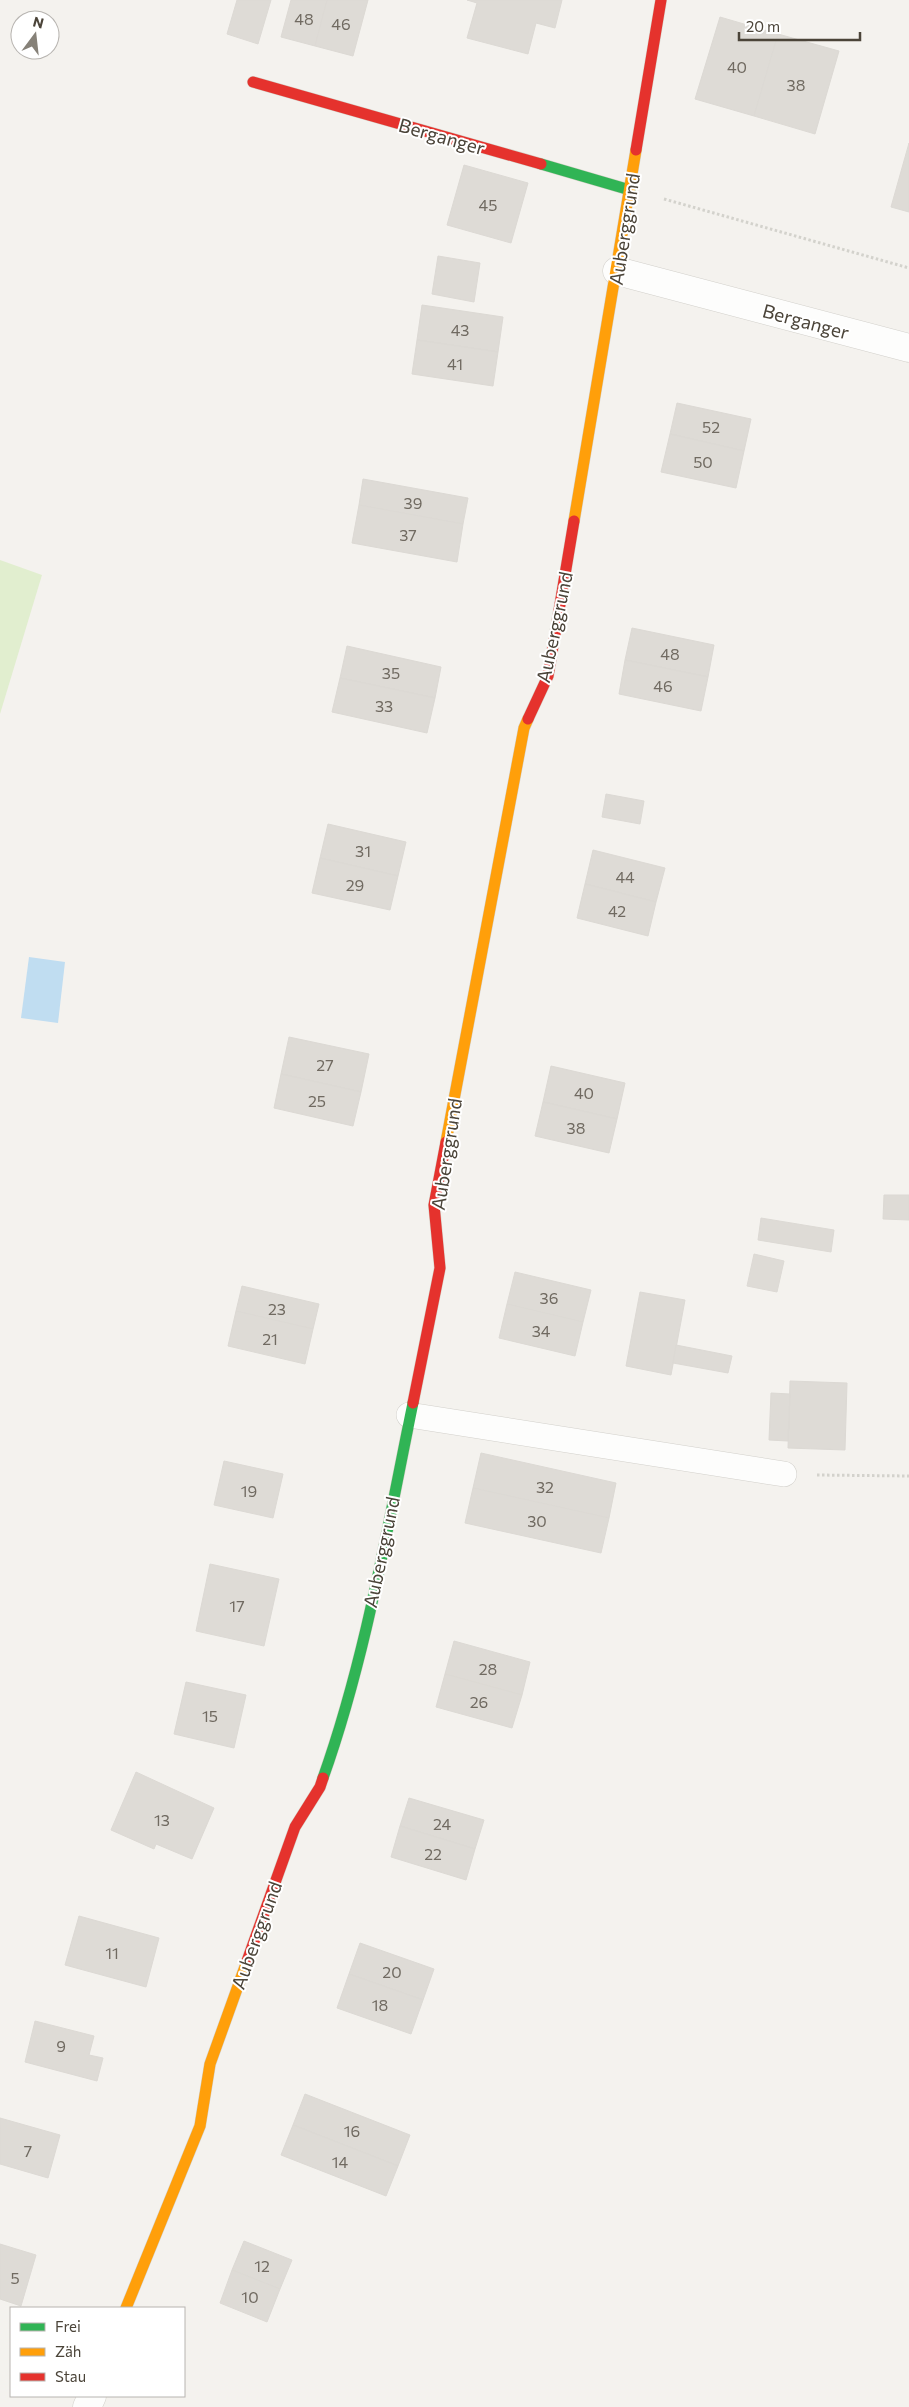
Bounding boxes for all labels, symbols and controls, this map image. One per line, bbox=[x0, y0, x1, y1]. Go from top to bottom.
house number: 48 bbox=[294, 9, 314, 28]
north arrow bbox=[10, 10, 60, 60]
scale bar bbox=[739, 10, 860, 42]
text: N bbox=[31, 12, 46, 32]
house number: 46 bbox=[331, 14, 351, 33]
text: 20 m bbox=[746, 17, 780, 35]
house number: 40 bbox=[727, 57, 747, 76]
house number: 38 bbox=[787, 75, 805, 94]
street label: Berganger bbox=[396, 113, 488, 159]
street label: Auberggrund bbox=[604, 171, 644, 287]
house number: 45 bbox=[479, 195, 497, 214]
street label: Berganger bbox=[760, 298, 852, 344]
house number: 43 bbox=[451, 320, 469, 339]
house number: 41 bbox=[447, 354, 463, 373]
house number: 52 bbox=[702, 417, 720, 436]
house number: 50 bbox=[693, 452, 713, 471]
house number: 39 bbox=[404, 493, 422, 512]
house number: 37 bbox=[399, 525, 417, 544]
street label: Auberggrund bbox=[531, 569, 577, 685]
house number: 48 bbox=[660, 644, 680, 663]
house number: 35 bbox=[382, 663, 400, 682]
house number: 46 bbox=[653, 676, 673, 695]
house number: 33 bbox=[375, 696, 393, 715]
house number: 31 bbox=[355, 841, 371, 860]
house number: 44 bbox=[615, 867, 635, 886]
house number: 29 bbox=[346, 875, 364, 894]
house number: 42 bbox=[608, 901, 626, 920]
house number: 27 bbox=[316, 1055, 334, 1074]
house number: 40 bbox=[574, 1083, 594, 1102]
house number: 25 bbox=[308, 1091, 326, 1110]
street label: Auberggrund bbox=[426, 1096, 466, 1212]
house number: 38 bbox=[567, 1118, 585, 1137]
house number: 36 bbox=[540, 1288, 558, 1307]
house number: 23 bbox=[268, 1299, 286, 1318]
house number: 34 bbox=[532, 1321, 551, 1340]
house number: 21 bbox=[262, 1329, 278, 1348]
house number: 32 bbox=[536, 1477, 554, 1496]
house number: 19 bbox=[241, 1481, 257, 1500]
street label: Auberggrund bbox=[358, 1494, 404, 1610]
house number: 30 bbox=[527, 1511, 547, 1530]
house number: 17 bbox=[229, 1596, 245, 1615]
house number: 28 bbox=[479, 1659, 497, 1678]
house number: 26 bbox=[470, 1692, 488, 1711]
house number: 15 bbox=[202, 1706, 218, 1725]
house number: 13 bbox=[154, 1810, 170, 1829]
house number: 24 bbox=[433, 1814, 451, 1833]
house number: 22 bbox=[424, 1844, 442, 1863]
street label: Auberggrund bbox=[226, 1878, 286, 1992]
house number: 11 bbox=[105, 1943, 119, 1962]
house number: 20 bbox=[382, 1962, 402, 1981]
house number: 18 bbox=[372, 1995, 388, 2014]
house number: 9 bbox=[56, 2036, 66, 2055]
house number: 16 bbox=[344, 2121, 360, 2140]
house number: 7 bbox=[24, 2141, 32, 2160]
house number: 14 bbox=[332, 2152, 349, 2171]
house number: 12 bbox=[254, 2256, 270, 2275]
house number: 5 bbox=[10, 2268, 20, 2287]
house number: 10 bbox=[241, 2287, 259, 2306]
legend bbox=[10, 2307, 185, 2397]
text: Frei bbox=[55, 2317, 81, 2335]
text: Zäh bbox=[55, 2342, 81, 2360]
text: Stau bbox=[55, 2367, 86, 2385]

